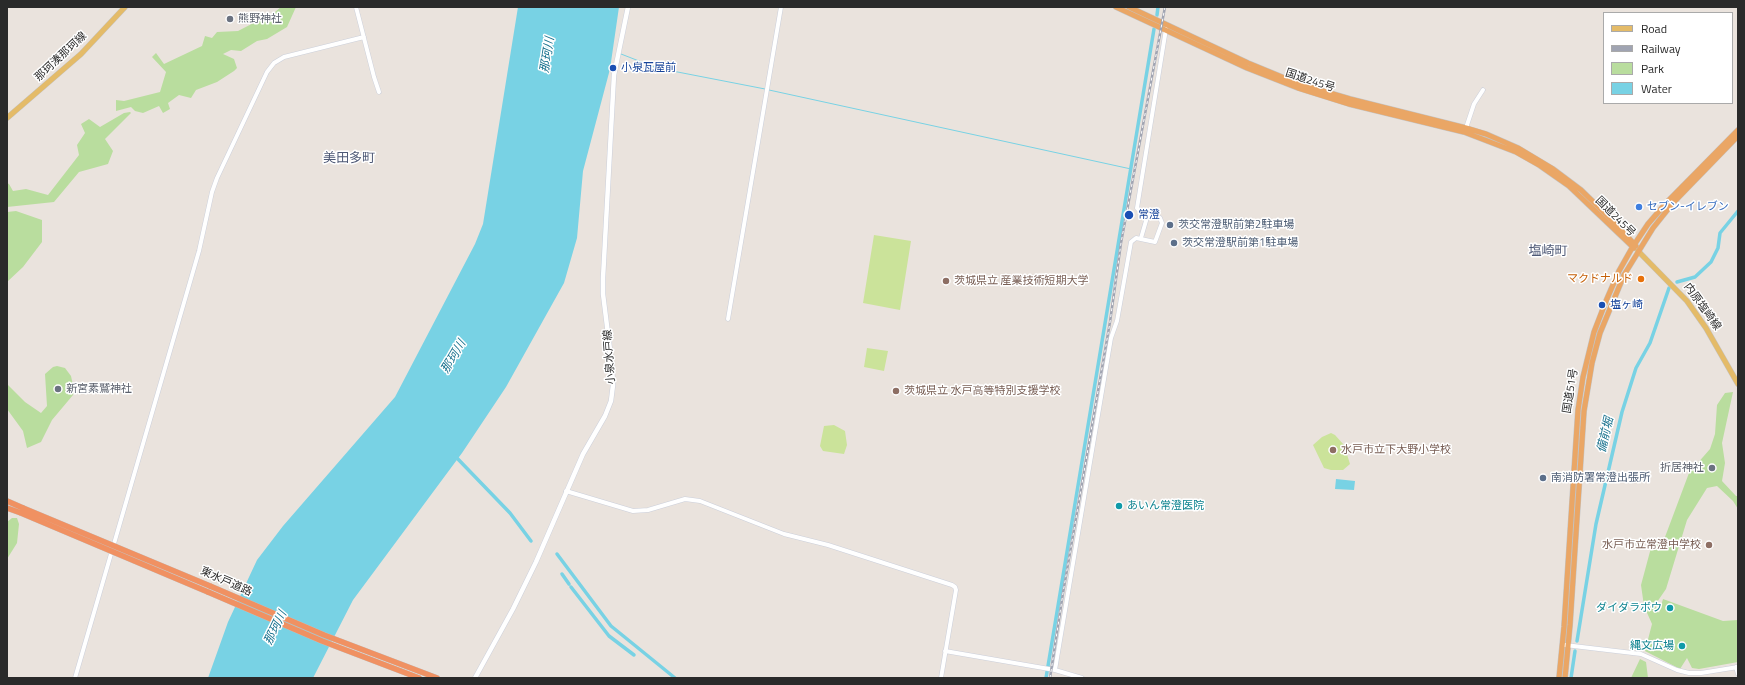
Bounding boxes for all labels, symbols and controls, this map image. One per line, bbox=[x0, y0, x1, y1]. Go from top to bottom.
place label: 熊野神社 bbox=[238, 12, 282, 26]
legend bbox=[1603, 12, 1733, 104]
marker: 熊野神社 bbox=[225, 14, 235, 24]
text: Road bbox=[1641, 19, 1667, 38]
street label: 那珂湊那珂線 bbox=[32, 30, 90, 84]
water label: 那珂川 bbox=[538, 36, 558, 74]
text: Railway bbox=[1641, 39, 1681, 58]
text: Park bbox=[1641, 59, 1664, 78]
place label: 小泉瓦屋前 bbox=[621, 61, 676, 75]
marker: 小泉瓦屋前 bbox=[608, 63, 618, 73]
street label: 国道245号 bbox=[1283, 67, 1337, 95]
text: Water bbox=[1641, 79, 1672, 98]
district label: 美田多町 bbox=[323, 151, 375, 167]
street label: 国道245号 bbox=[1592, 194, 1638, 240]
place label: セブン-イレブン bbox=[1647, 200, 1729, 214]
marker: セブン-イレブン bbox=[1634, 202, 1644, 212]
place label: 常澄 bbox=[1138, 208, 1160, 222]
marker: 常澄 bbox=[1123, 209, 1135, 221]
place label: 茨交常澄駅前第2駐車場 bbox=[1178, 218, 1294, 232]
marker: 茨交常澄駅前第2駐車場 bbox=[1165, 220, 1175, 230]
place label: 茨交常澄駅前第1駐車場 bbox=[1182, 236, 1298, 250]
marker: 茨交常澄駅前第1駐車場 bbox=[1169, 238, 1179, 248]
district label: 塩崎町 bbox=[1529, 244, 1567, 260]
place label: マクドナルド bbox=[1567, 272, 1633, 286]
place label: 茨城県立 産業技術短期大学 bbox=[954, 274, 1088, 288]
marker: マクドナルド bbox=[1636, 274, 1646, 284]
marker: 茨城県立 産業技術短期大学 bbox=[941, 276, 951, 286]
street label: 内原塩崎線 bbox=[1680, 281, 1724, 333]
place label: 塩ヶ崎 bbox=[1610, 298, 1643, 312]
marker: 塩ヶ崎 bbox=[1597, 300, 1607, 310]
street label: 小泉水戸線 bbox=[601, 329, 619, 385]
water label: 那珂川 bbox=[439, 338, 469, 376]
street label: 国道51号 bbox=[1561, 368, 1581, 414]
place label: 新宮素鷲神社 bbox=[66, 382, 132, 396]
marker: 新宮素鷲神社 bbox=[53, 384, 63, 394]
place label: 茨城県立 水戸高等特別支援学校 bbox=[904, 384, 1060, 398]
marker: 茨城県立 水戸高等特別支援学校 bbox=[891, 386, 901, 396]
water label: 備前堀 bbox=[1595, 416, 1617, 454]
place label: 水戸市立下大野小学校 bbox=[1341, 443, 1451, 457]
marker: 水戸市立下大野小学校 bbox=[1328, 445, 1338, 455]
place label: 折居神社 bbox=[1660, 461, 1704, 475]
marker: 折居神社 bbox=[1707, 463, 1717, 473]
place label: 南消防署常澄出張所 bbox=[1551, 471, 1650, 485]
marker: 南消防署常澄出張所 bbox=[1538, 473, 1548, 483]
place label: あいん常澄医院 bbox=[1127, 499, 1204, 513]
marker: あいん常澄医院 bbox=[1114, 501, 1124, 511]
place label: 水戸市立常澄中学校 bbox=[1602, 538, 1701, 552]
marker: 水戸市立常澄中学校 bbox=[1704, 540, 1714, 550]
street label: 東水戸道路 bbox=[198, 565, 254, 599]
place label: ダイダラボウ bbox=[1596, 601, 1662, 615]
marker: ダイダラボウ bbox=[1665, 603, 1675, 613]
water label: 那珂川 bbox=[262, 609, 290, 647]
place label: 縄文広場 bbox=[1630, 639, 1674, 653]
marker: 縄文広場 bbox=[1677, 641, 1687, 651]

